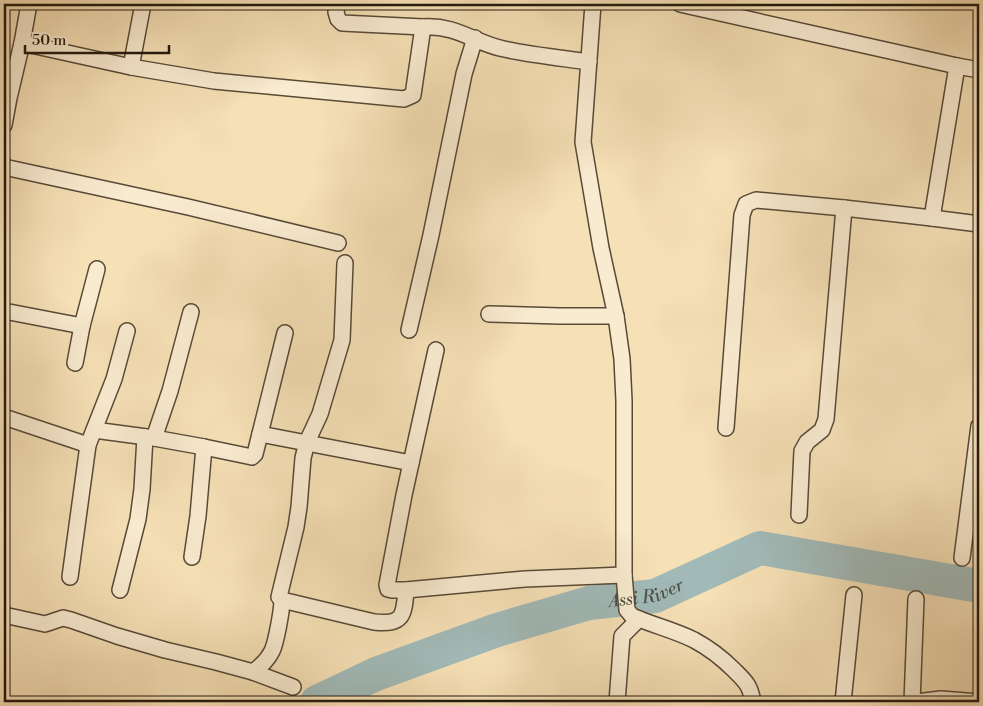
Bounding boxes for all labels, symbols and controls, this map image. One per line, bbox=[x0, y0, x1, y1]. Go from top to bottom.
scale bar bbox=[25, 22, 169, 54]
text: 50 m bbox=[32, 31, 66, 50]
water label: Assi River bbox=[605, 573, 688, 613]

